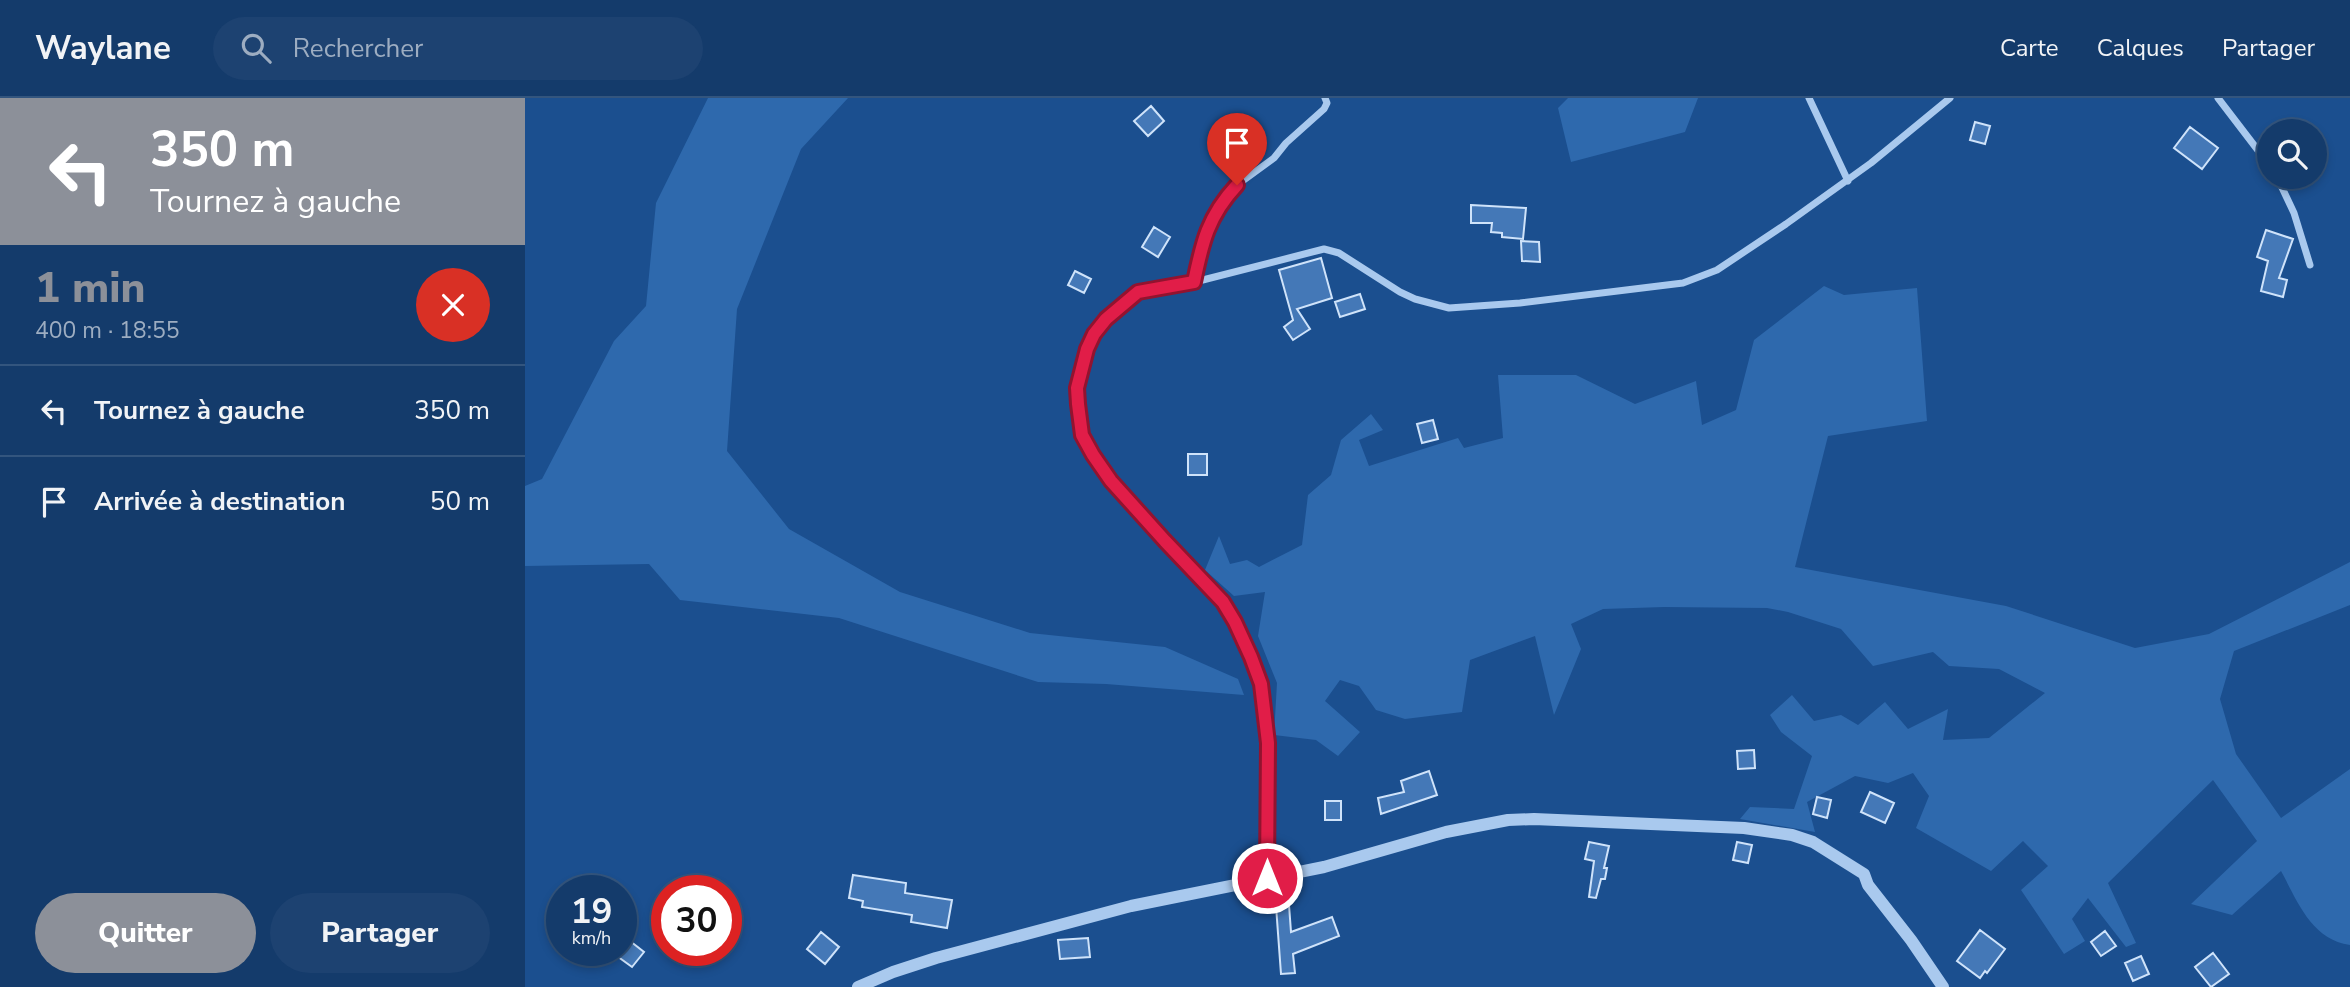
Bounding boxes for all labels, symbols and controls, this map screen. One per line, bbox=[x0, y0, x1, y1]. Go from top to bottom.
search box bbox=[213, 17, 703, 80]
text: Waylane bbox=[35, 26, 171, 71]
icon: search bbox=[237, 29, 275, 67]
text: Rechercher bbox=[293, 31, 423, 66]
text: Carte bbox=[2000, 32, 2059, 64]
text: Calques bbox=[2097, 32, 2184, 64]
text: Partager bbox=[2222, 32, 2315, 64]
pin bbox=[1207, 113, 1267, 185]
text: 350 m bbox=[150, 116, 294, 183]
map controls bbox=[2257, 119, 2327, 189]
button: search bbox=[2257, 119, 2327, 189]
icon: arrive bbox=[1218, 124, 1256, 162]
icon: left bbox=[35, 126, 126, 217]
text: Tournez à gauche bbox=[150, 180, 401, 223]
text: 1 min bbox=[35, 260, 145, 317]
button: close bbox=[416, 268, 490, 342]
text: 400 m · 18:55 bbox=[35, 315, 180, 346]
icon: left bbox=[35, 392, 73, 430]
text: Tournez à gauche bbox=[94, 393, 305, 428]
text: 350 m bbox=[414, 393, 490, 428]
icon: arrive bbox=[35, 483, 73, 521]
text: Arrivée à destination bbox=[94, 484, 345, 519]
text: 50 m bbox=[430, 484, 490, 519]
position arrow bbox=[1230, 841, 1304, 915]
speed limit sign: 30 bbox=[651, 875, 742, 966]
text: 19 bbox=[570, 888, 613, 935]
button: Quitter bbox=[35, 893, 256, 973]
button: Partager bbox=[270, 893, 490, 973]
text: km/h bbox=[572, 926, 611, 950]

